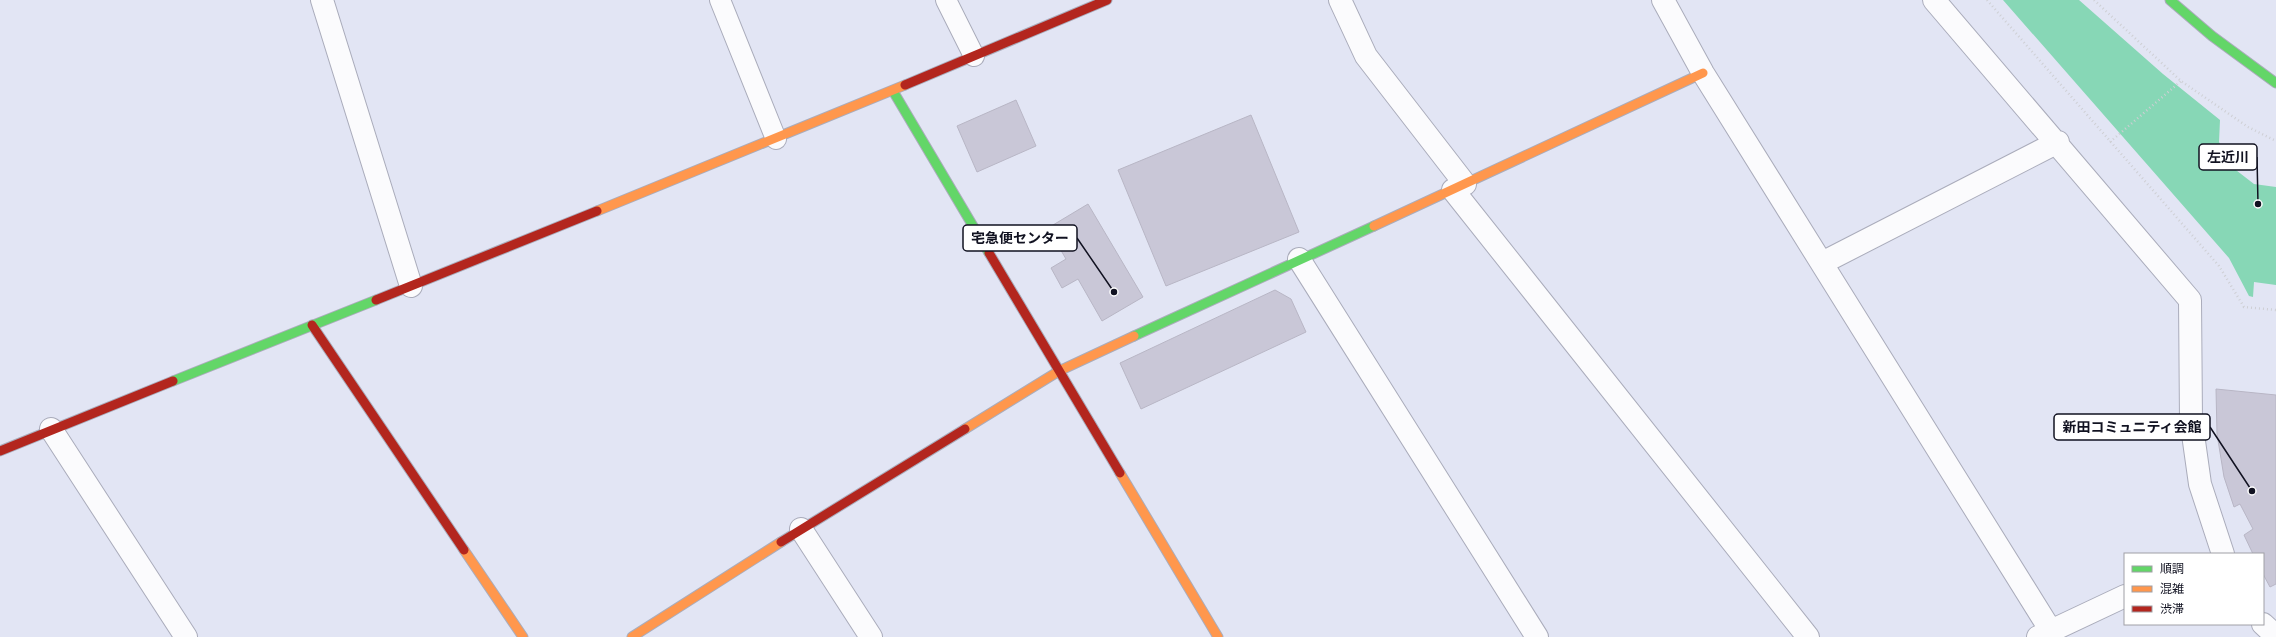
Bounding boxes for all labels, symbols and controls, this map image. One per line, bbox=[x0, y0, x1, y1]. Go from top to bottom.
callout: 左近川 bbox=[2199, 144, 2257, 170]
text: 左近川 bbox=[2207, 149, 2249, 165]
callout: 宅急便センター bbox=[963, 225, 1077, 251]
text: 宅急便センター bbox=[971, 230, 1069, 246]
callout: 新田コミュニティ会館 bbox=[2054, 414, 2210, 440]
text: 新田コミュニティ会館 bbox=[2062, 419, 2202, 435]
legend bbox=[2124, 553, 2264, 625]
text: 順調 bbox=[2160, 562, 2184, 576]
text: 混雑 bbox=[2160, 582, 2184, 596]
text: 渋滞 bbox=[2160, 602, 2184, 616]

